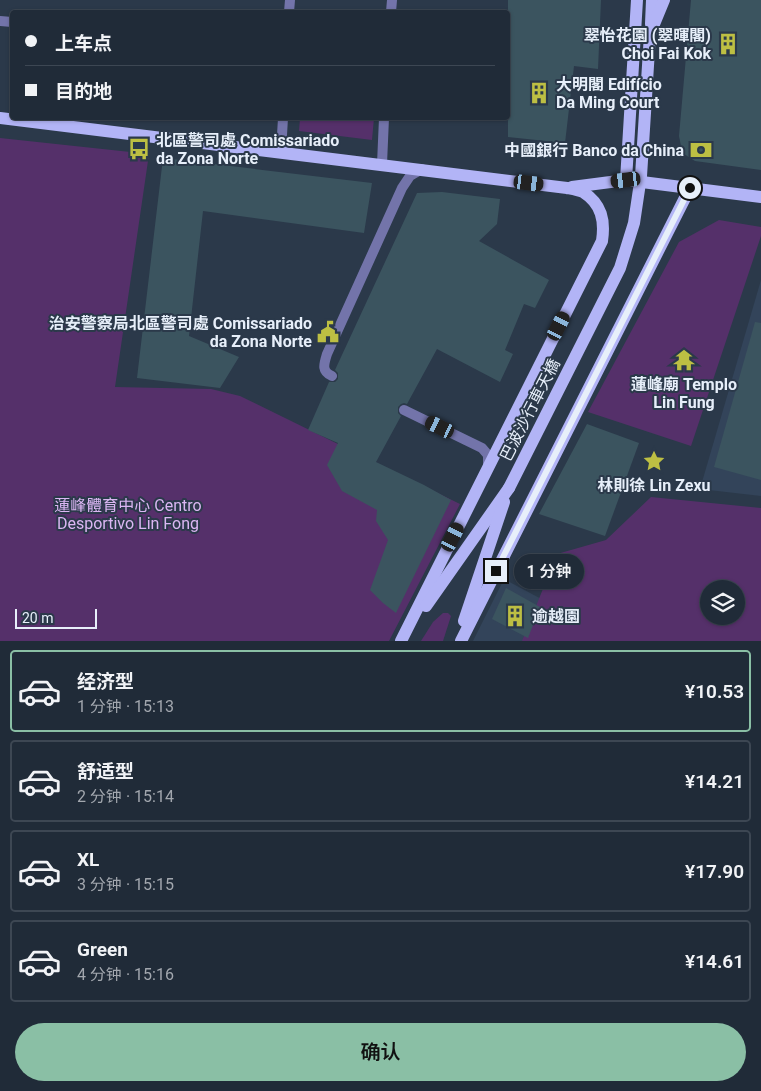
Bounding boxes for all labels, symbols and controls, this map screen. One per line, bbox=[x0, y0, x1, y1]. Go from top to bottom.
place label: 翠怡花園 (翠暉閣) Choi Fai Kok bbox=[584, 26, 711, 63]
building icon: 翠怡花園 (翠暉閣) Choi Fai Kok bbox=[715, 31, 741, 57]
text: 上车点 bbox=[55, 32, 112, 55]
place label: 大明閣 Edifício Da Ming Court bbox=[556, 75, 662, 112]
text: 目的地 bbox=[55, 80, 112, 103]
building icon: 大明閣 Edifício Da Ming Court bbox=[526, 80, 552, 106]
place label: 北區警司處 Comissariado da Zona Norte bbox=[156, 131, 339, 168]
bus stop icon: 北區警司處 Comissariado da Zona Norte bbox=[126, 136, 152, 162]
bank icon: 中國銀行 Banco da China bbox=[688, 137, 714, 163]
place label: 中國銀行 Banco da China bbox=[504, 141, 684, 160]
car bbox=[610, 171, 641, 189]
car bbox=[513, 174, 544, 192]
route start bbox=[679, 177, 701, 199]
car bbox=[545, 309, 572, 343]
place label: 治安警察局北區警司處 Comissariado da Zona Norte bbox=[49, 314, 312, 351]
public building icon: 治安警察局北區警司處 Comissariado da Zona Norte bbox=[315, 319, 341, 345]
temple icon: 蓮峰廟 Templo Lin Fung bbox=[671, 347, 697, 373]
street label: 巴波沙行車天橋 bbox=[496, 356, 564, 464]
place label: 蓮峰廟 Templo Lin Fung bbox=[631, 375, 737, 412]
car bbox=[423, 414, 456, 440]
place icon: 林則徐 Lin Zexu bbox=[641, 448, 667, 474]
place label: 林則徐 Lin Zexu bbox=[597, 476, 711, 495]
park label: 蓮峰體育中心 Centro Desportivo Lin Fong bbox=[54, 496, 202, 533]
car bbox=[439, 520, 466, 554]
callout: 1 分钟 bbox=[514, 554, 584, 588]
route end bbox=[485, 560, 507, 582]
text: 1 分钟 bbox=[526, 562, 572, 581]
map controls bbox=[700, 580, 745, 625]
button: layers bbox=[700, 580, 745, 625]
building icon: 逾越園 bbox=[502, 603, 528, 629]
scale bar bbox=[15, 606, 98, 629]
place label: 逾越園 bbox=[532, 607, 580, 626]
text: 20 m bbox=[22, 610, 54, 626]
icon: car bbox=[17, 669, 62, 714]
text: 经济型 bbox=[77, 670, 134, 693]
text: ¥10.53 bbox=[685, 680, 744, 703]
text: 1 分钟 · 15:13 bbox=[77, 697, 174, 716]
icon: car bbox=[17, 759, 62, 804]
text: 舒适型 bbox=[77, 760, 134, 783]
text: ¥14.21 bbox=[685, 770, 744, 793]
text: 2 分钟 · 15:14 bbox=[77, 787, 174, 806]
text: XL bbox=[77, 848, 99, 871]
icon: car bbox=[17, 849, 62, 894]
text: ¥17.90 bbox=[685, 860, 744, 883]
text: 3 分钟 · 15:15 bbox=[77, 875, 174, 894]
text: Green bbox=[77, 938, 128, 961]
icon: car bbox=[17, 939, 62, 984]
text: ¥14.61 bbox=[685, 950, 744, 973]
text: 4 分钟 · 15:16 bbox=[77, 965, 174, 984]
button: 确认 bbox=[15, 1023, 746, 1081]

